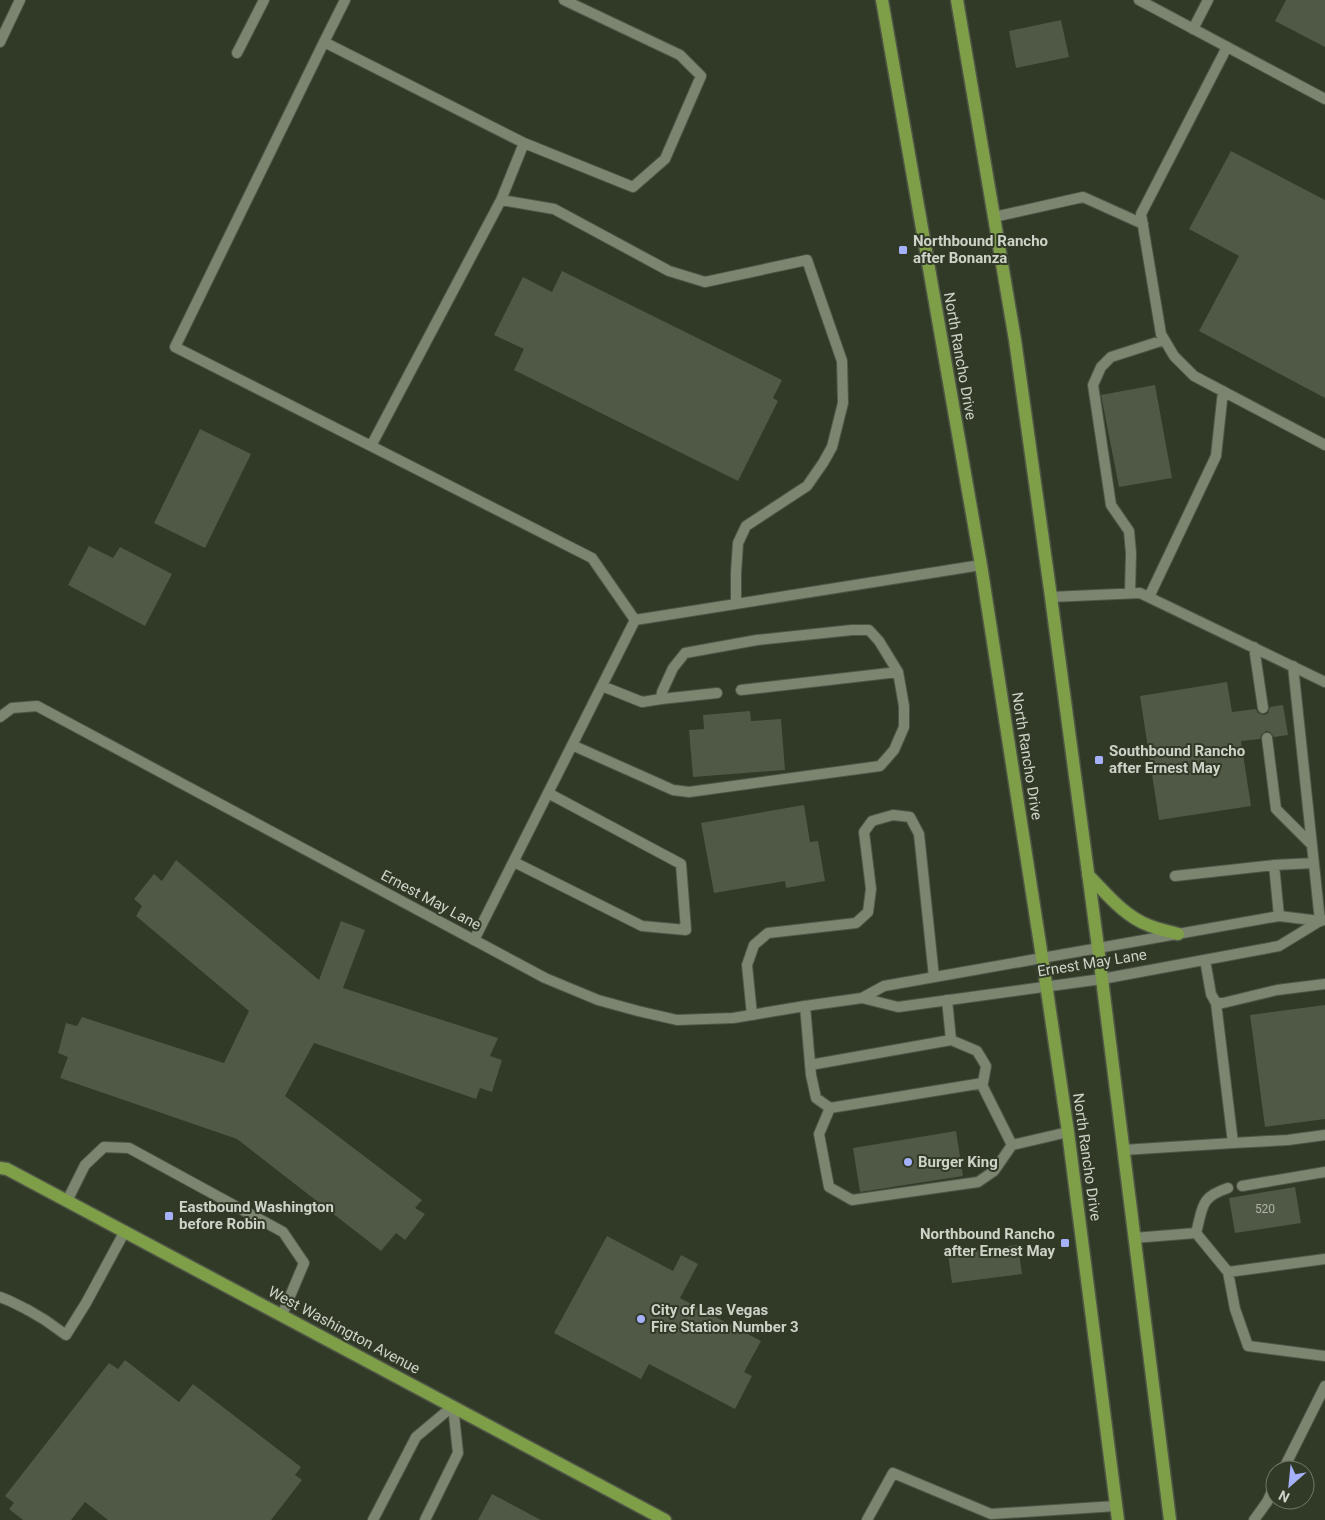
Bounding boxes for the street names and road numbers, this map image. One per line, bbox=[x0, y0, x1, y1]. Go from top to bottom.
street label: North Rancho Drive bbox=[940, 291, 980, 421]
street label: North Rancho Drive bbox=[1008, 691, 1046, 821]
street label: Ernest May Lane bbox=[378, 866, 484, 934]
street label: Ernest May Lane bbox=[1036, 945, 1148, 981]
street label: North Rancho Drive bbox=[1069, 1092, 1105, 1222]
street label: West Washington Avenue bbox=[265, 1282, 423, 1378]

